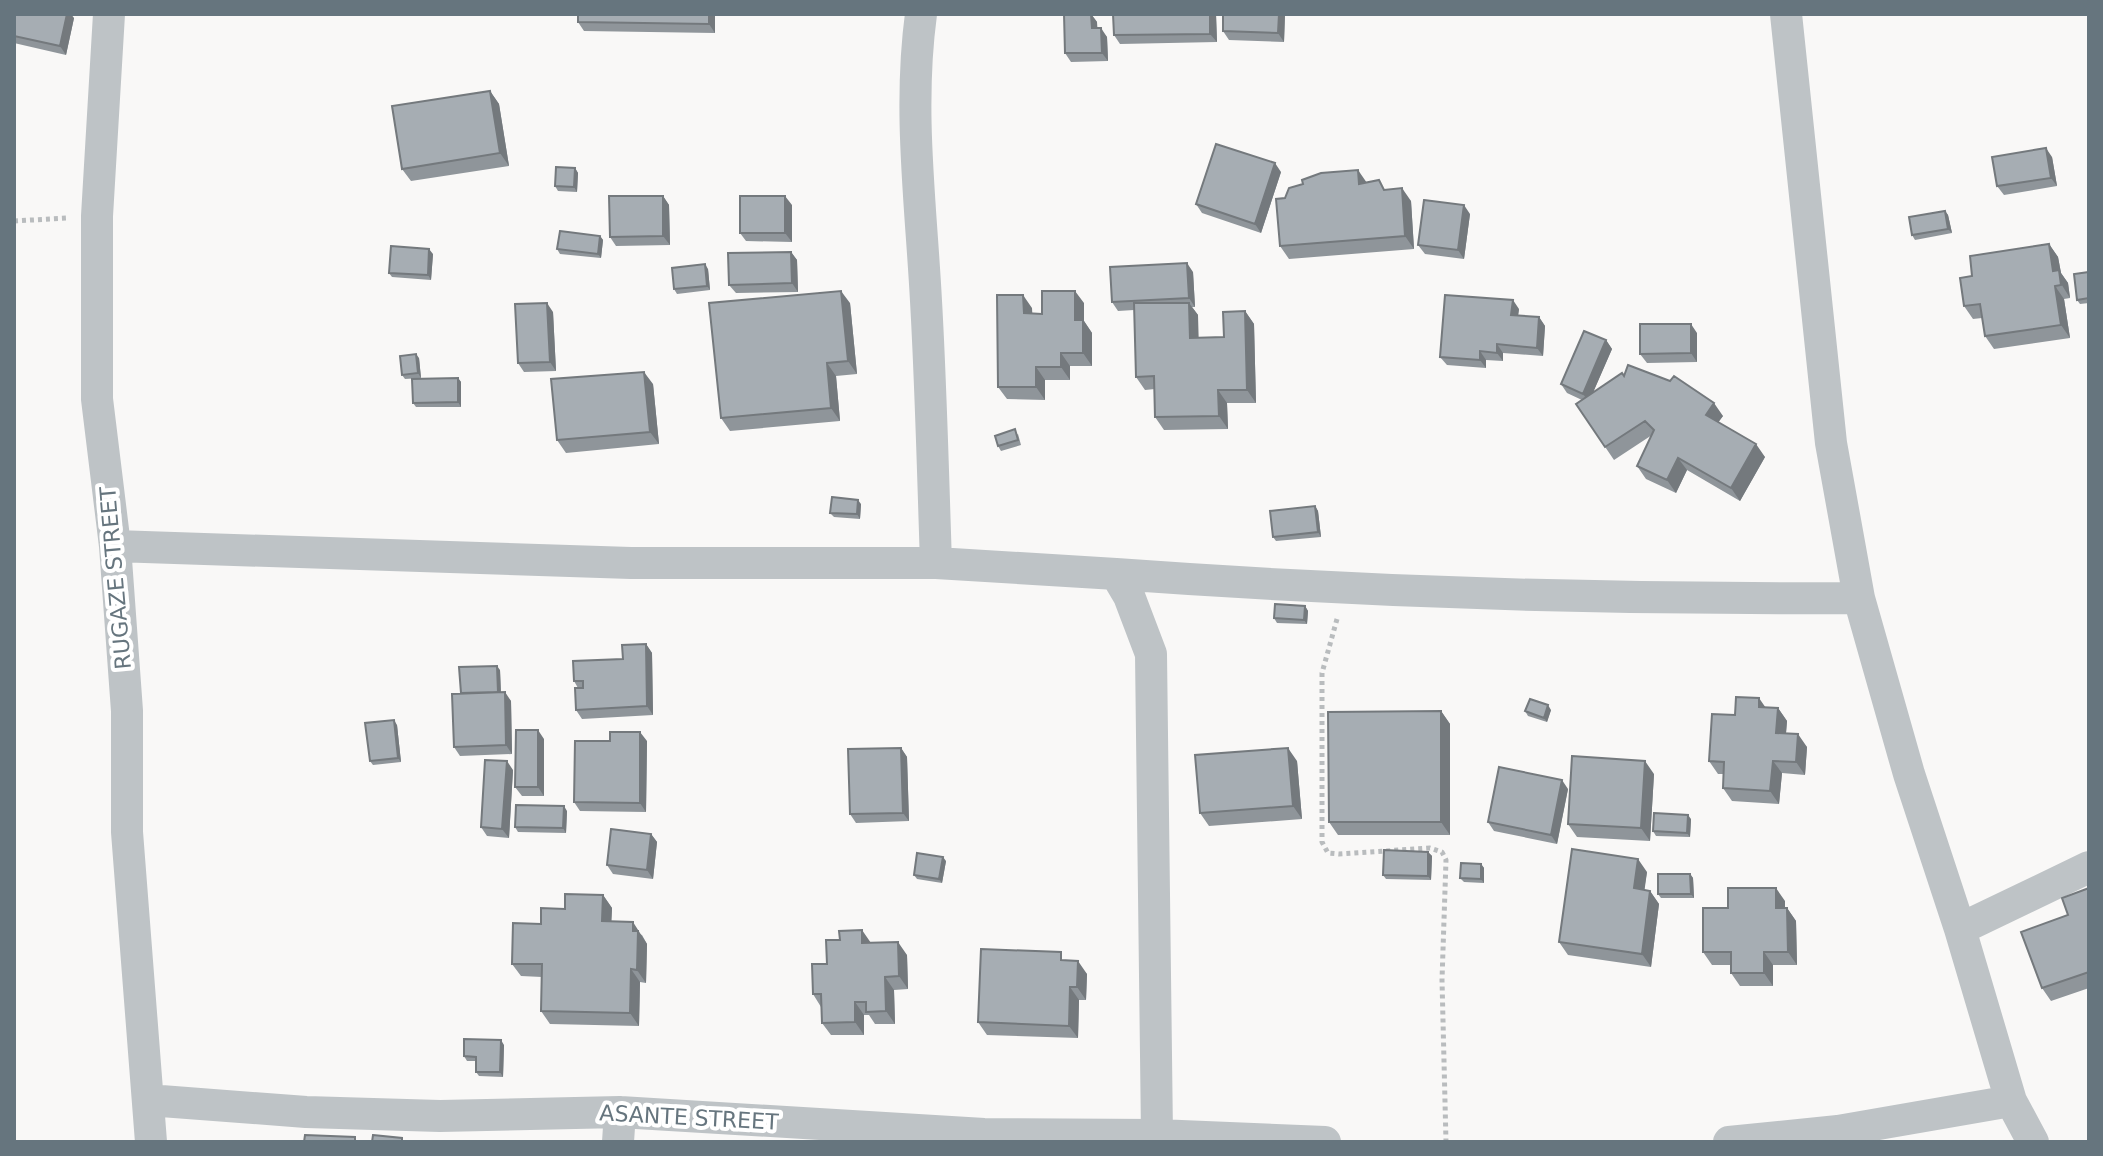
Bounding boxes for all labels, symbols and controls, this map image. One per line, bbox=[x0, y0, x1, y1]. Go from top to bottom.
street label: RUGAZE STREET bbox=[95, 485, 136, 670]
street label: ASANTE STREET bbox=[599, 1100, 780, 1135]

